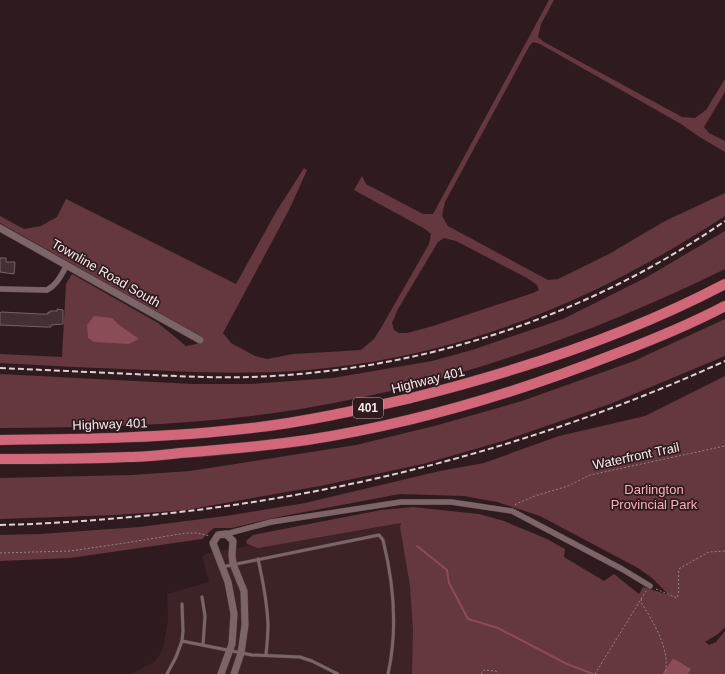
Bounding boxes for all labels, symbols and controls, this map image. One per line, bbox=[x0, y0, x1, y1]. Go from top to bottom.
street label: Townline Road South bbox=[49, 236, 163, 310]
street label: Highway 401 bbox=[390, 364, 466, 396]
road number: 401 bbox=[353, 398, 383, 418]
street label: Highway 401 bbox=[72, 415, 148, 433]
street label: Waterfront Trail bbox=[591, 439, 681, 473]
park label: Darlington Provincial Park bbox=[611, 482, 698, 512]

